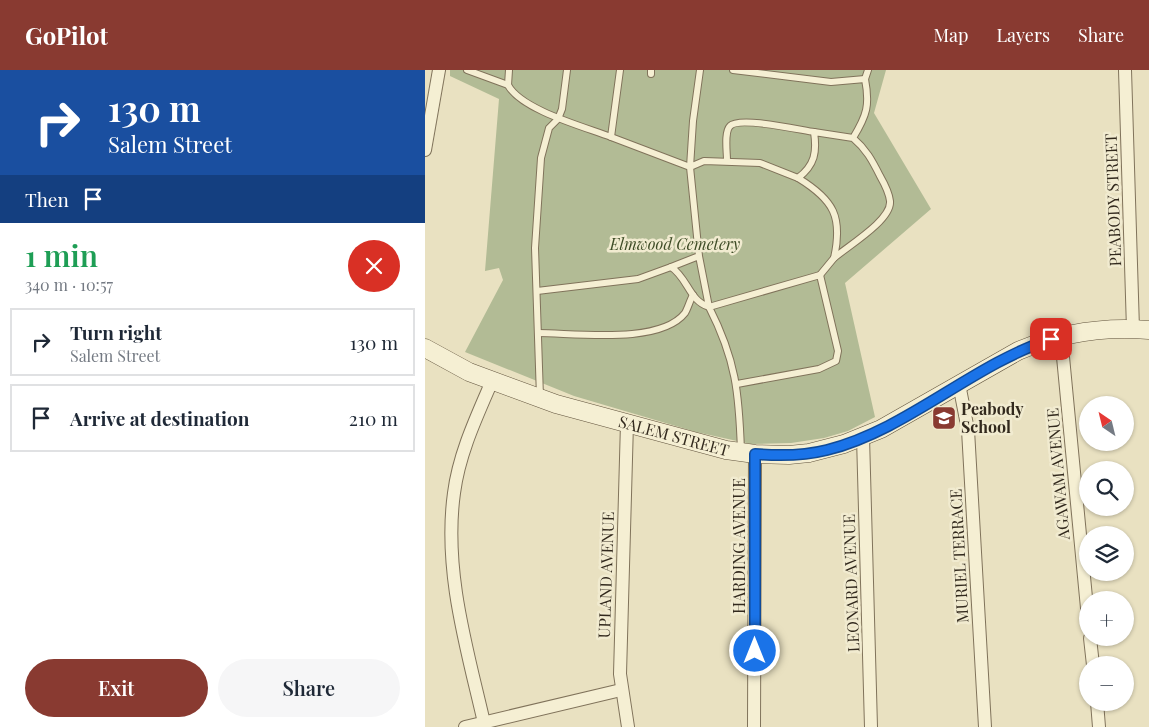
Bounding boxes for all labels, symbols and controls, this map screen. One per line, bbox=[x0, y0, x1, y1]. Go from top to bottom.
text: GoPilot bbox=[25, 19, 108, 51]
text: Map bbox=[933, 23, 968, 47]
text: Layers bbox=[996, 23, 1050, 47]
text: Share bbox=[1078, 23, 1124, 47]
text: 130 m bbox=[108, 84, 201, 131]
icon: right bbox=[25, 90, 90, 155]
text: Salem Street bbox=[108, 129, 232, 159]
street label: PEABODY STREET bbox=[1100, 133, 1125, 267]
icon: arrive bbox=[79, 185, 107, 213]
text: Then bbox=[25, 186, 69, 212]
park label: Elmwood Cemetery bbox=[609, 233, 741, 254]
text: 1 min bbox=[25, 235, 98, 275]
button: close bbox=[348, 240, 400, 292]
text: 340 m · 10:57 bbox=[25, 274, 113, 295]
pin bbox=[1030, 318, 1072, 360]
text: Turn right bbox=[70, 319, 162, 345]
icon: arrive bbox=[1037, 325, 1065, 353]
icon: right bbox=[27, 328, 55, 356]
text: 130 m bbox=[350, 329, 398, 355]
text: Salem Street bbox=[70, 345, 160, 366]
north arrow bbox=[1079, 396, 1134, 451]
map controls bbox=[1079, 396, 1134, 711]
place label: Peabody School bbox=[961, 398, 1024, 437]
icon: arrive bbox=[27, 404, 55, 432]
text: Arrive at destination bbox=[70, 405, 250, 431]
text: 210 m bbox=[349, 405, 398, 431]
school or university icon: Peabody School bbox=[931, 405, 957, 431]
street label: AGAWAM AVENUE bbox=[1041, 407, 1074, 542]
street label: SALEM STREET bbox=[616, 410, 732, 460]
button: search bbox=[1079, 461, 1134, 516]
street label: HARDING AVENUE bbox=[728, 478, 749, 614]
street label: MURIEL TERRACE bbox=[944, 488, 973, 624]
street label: UPLAND AVENUE bbox=[593, 511, 618, 639]
street label: LEONARD AVENUE bbox=[838, 514, 863, 652]
button: layers bbox=[1079, 526, 1134, 581]
button: + bbox=[1079, 591, 1134, 646]
position arrow bbox=[728, 624, 780, 676]
button: − bbox=[1079, 656, 1134, 711]
button: Exit bbox=[25, 659, 208, 717]
button: Share bbox=[218, 659, 400, 717]

